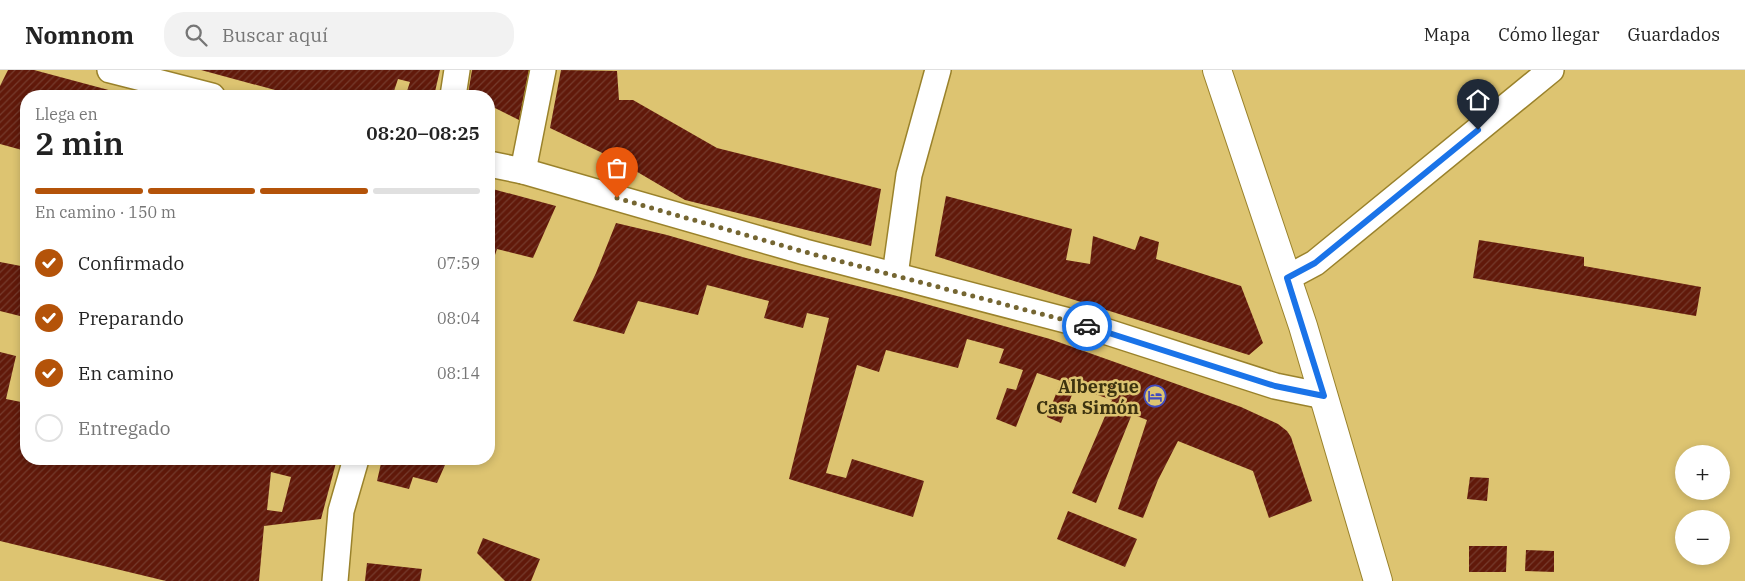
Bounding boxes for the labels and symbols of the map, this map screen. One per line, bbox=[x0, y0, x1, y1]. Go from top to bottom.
pin bbox=[1457, 79, 1499, 130]
pin bbox=[596, 147, 638, 198]
courier bbox=[1062, 301, 1112, 351]
place label: Albergue Casa Simón bbox=[1036, 375, 1139, 419]
hotel icon: Albergue Casa Simón bbox=[1143, 384, 1167, 408]

